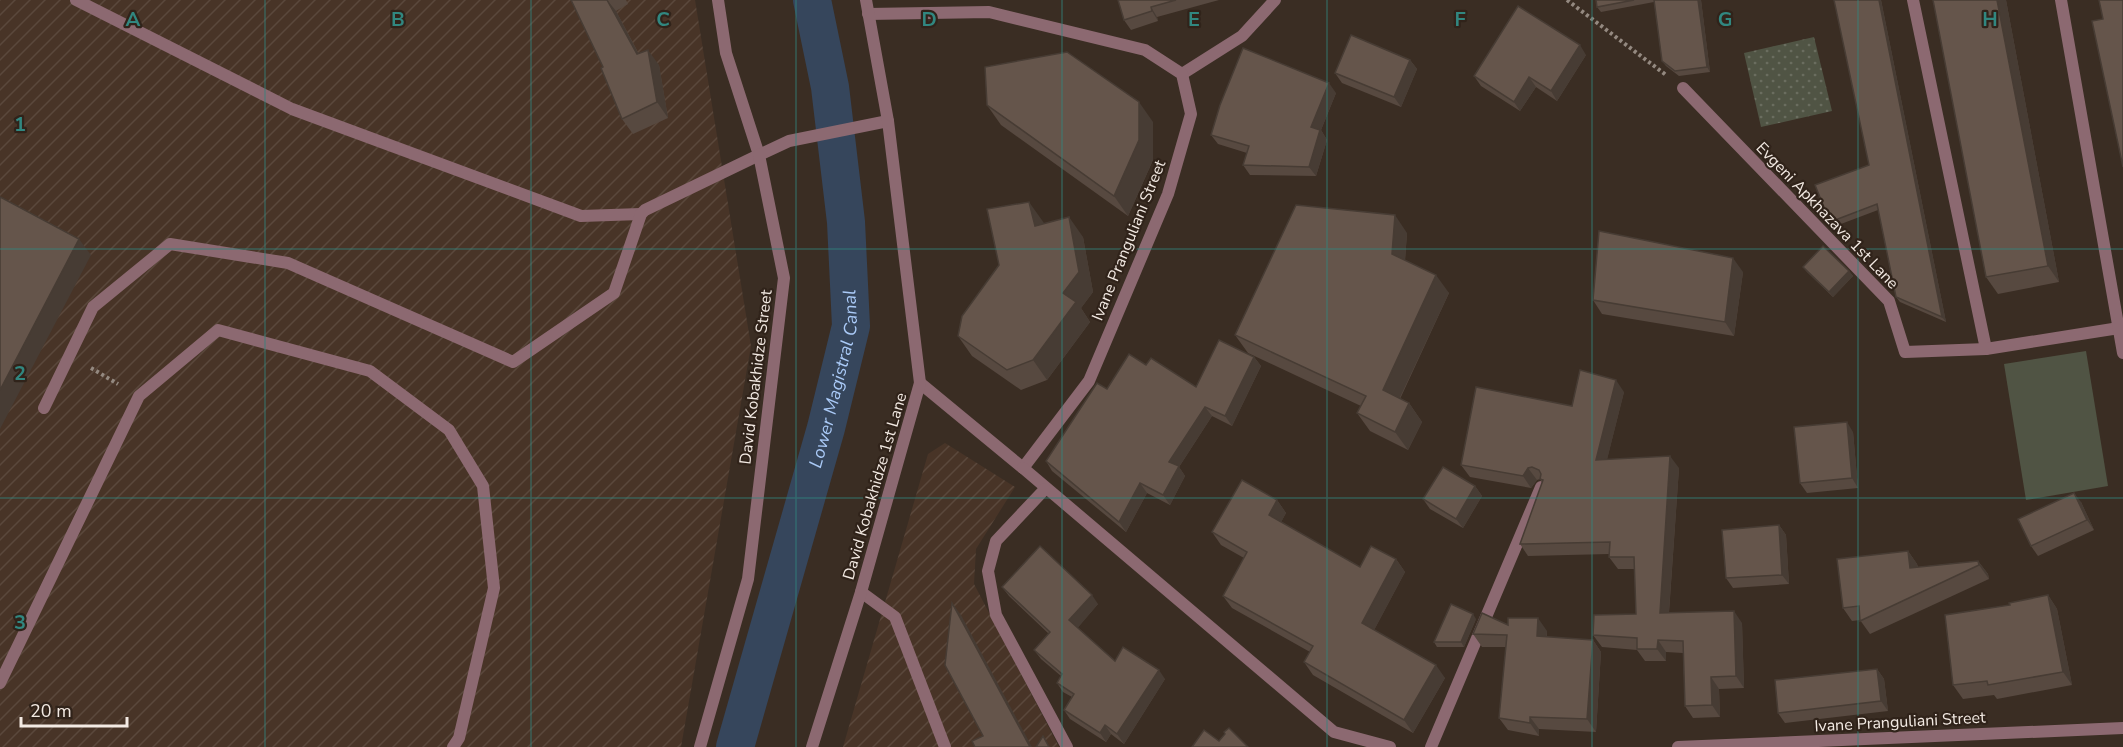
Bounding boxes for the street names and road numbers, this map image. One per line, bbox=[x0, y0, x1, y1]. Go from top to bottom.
street label: Evgeni Apkhazava 1st Lane bbox=[1751, 137, 1904, 294]
street label: Ivane Pranguliani Street bbox=[1087, 156, 1171, 324]
street label: David Kobakhidze Street bbox=[734, 288, 778, 466]
street label: David Kobakhidze 1st Lane bbox=[838, 390, 912, 582]
street label: Ivane Pranguliani Street bbox=[1814, 707, 1987, 737]

